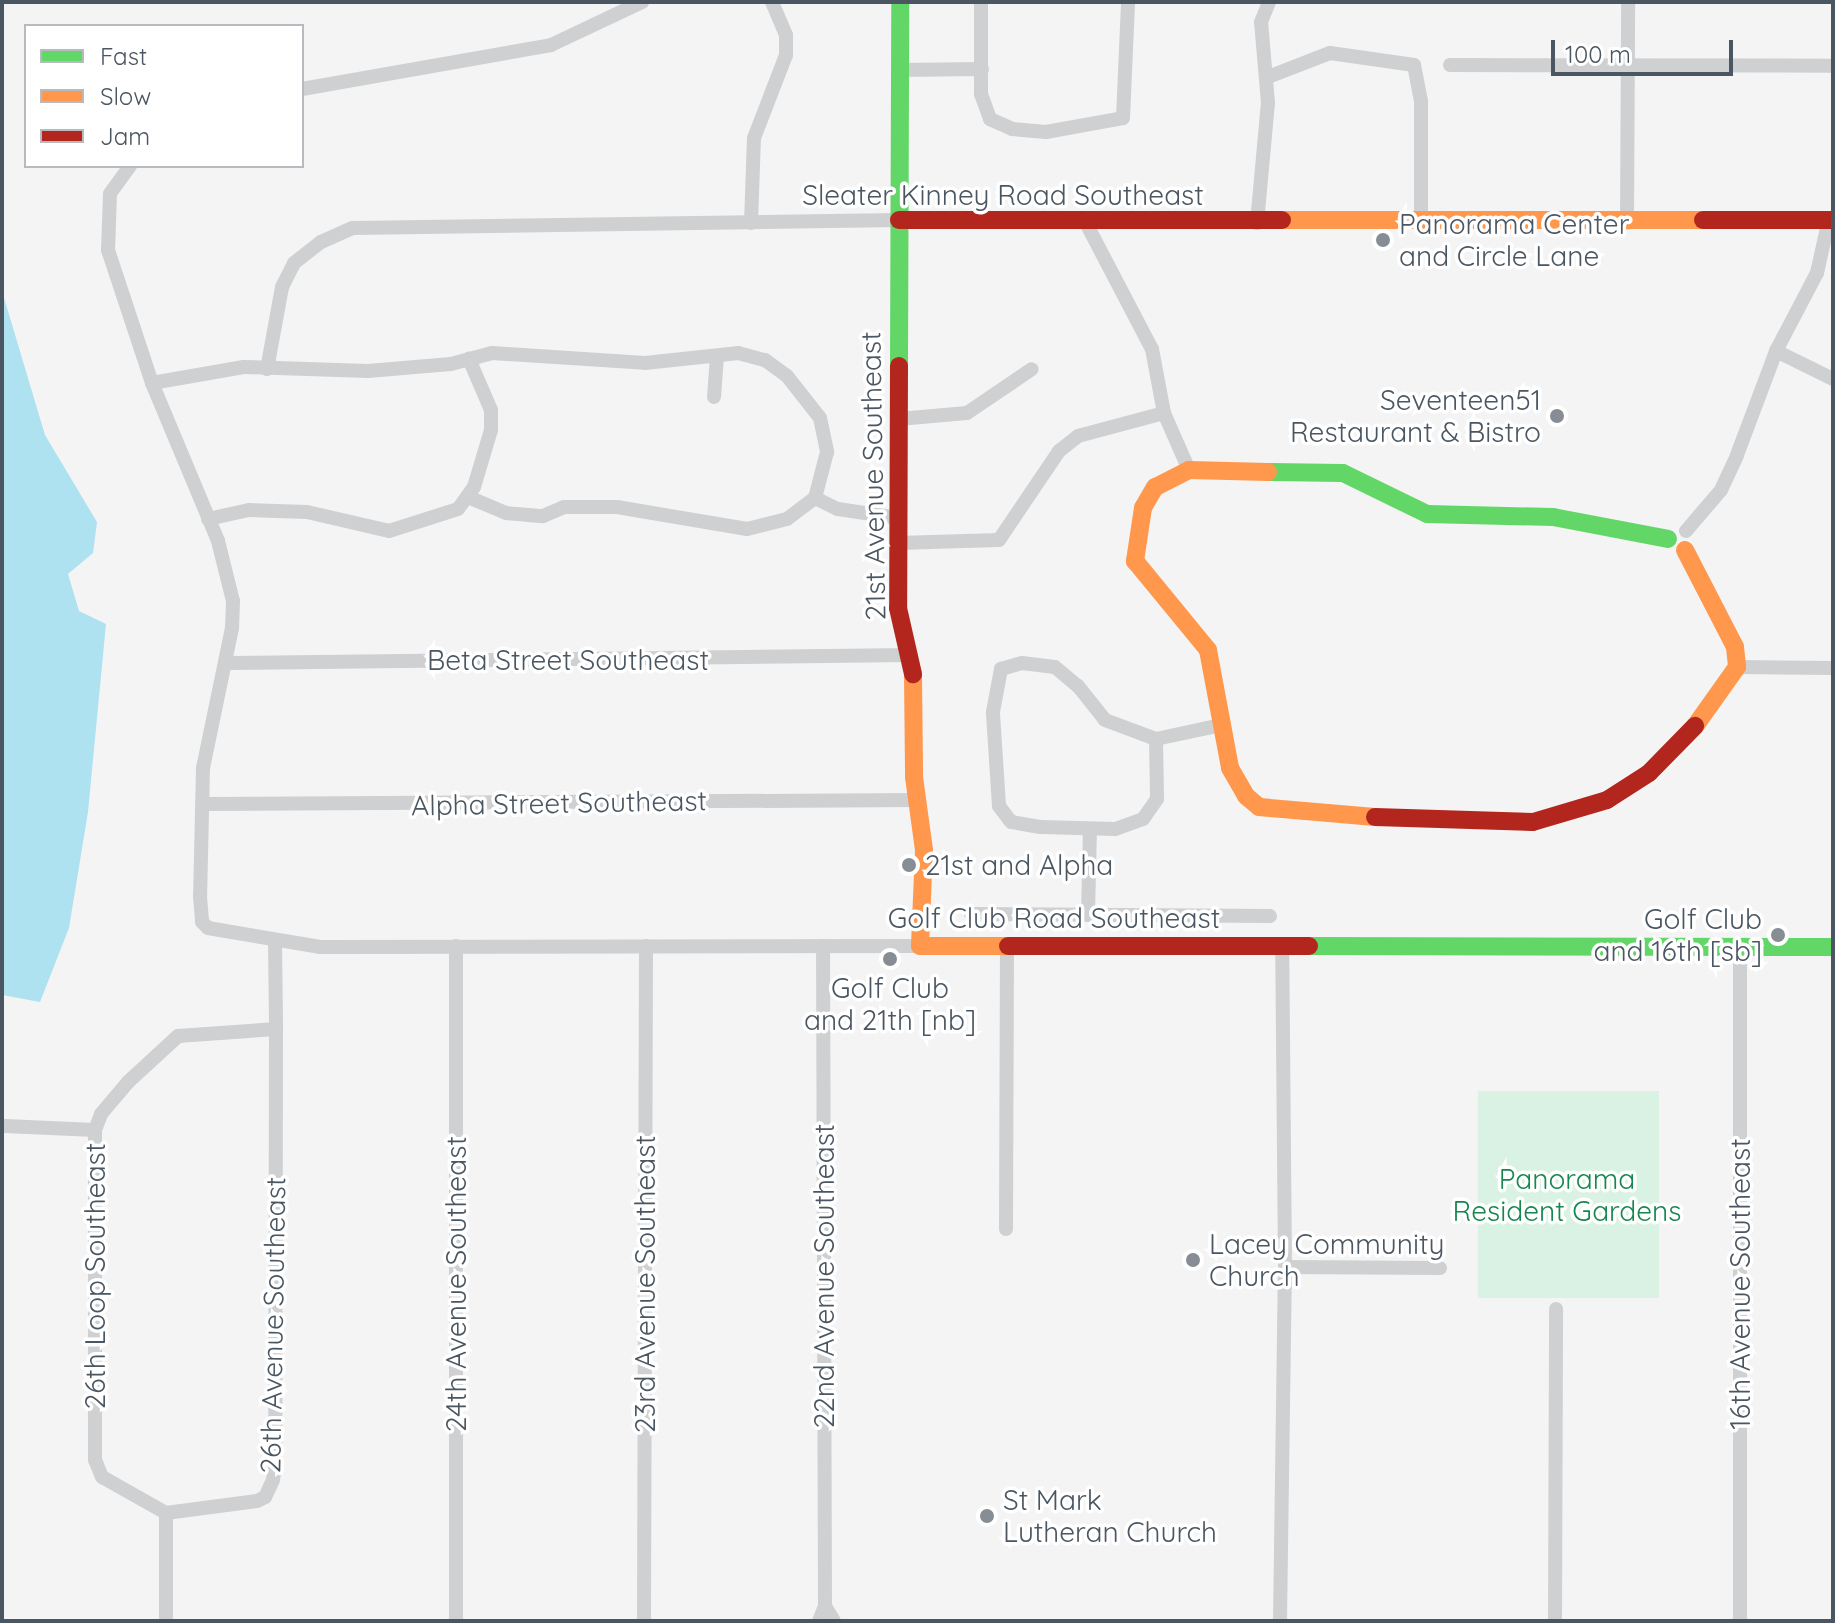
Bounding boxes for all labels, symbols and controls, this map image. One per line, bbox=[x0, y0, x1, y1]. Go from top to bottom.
legend bbox=[24, 24, 304, 168]
scale bar bbox=[1555, 24, 1737, 74]
text: 100 m bbox=[1565, 39, 1631, 69]
text: Fast bbox=[100, 41, 147, 71]
text: Slow bbox=[100, 81, 151, 111]
text: Jam bbox=[100, 121, 150, 151]
street label: Sleater Kinney Road Southeast bbox=[802, 178, 1204, 212]
place label: Panorama Center and Circle Lane bbox=[1399, 207, 1629, 273]
marker: Panorama Center and Circle Lane bbox=[1374, 231, 1392, 249]
street label: 21st Avenue Southeast bbox=[854, 331, 892, 621]
place label: Seventeen51 Restaurant & Bistro bbox=[1290, 383, 1541, 449]
marker: Seventeen51 Restaurant & Bistro bbox=[1548, 407, 1566, 425]
street label: Beta Street Southeast bbox=[427, 643, 709, 677]
street label: Alpha Street Southeast bbox=[411, 784, 707, 822]
place label: 21st and Alpha bbox=[925, 848, 1113, 882]
marker: 21st and Alpha bbox=[900, 856, 918, 874]
street label: Golf Club Road Southeast bbox=[888, 901, 1220, 935]
place label: Golf Club and 16th [sb] bbox=[1593, 902, 1762, 968]
marker: Golf Club and 16th [sb] bbox=[1769, 926, 1787, 944]
marker: Golf Club and 21th [nb] bbox=[881, 950, 899, 968]
place label: Golf Club and 21th [nb] bbox=[804, 971, 976, 1037]
street label: 22nd Avenue Southeast bbox=[807, 1124, 841, 1428]
street label: 23rd Avenue Southeast bbox=[628, 1135, 662, 1433]
street label: 24th Avenue Southeast bbox=[439, 1136, 473, 1432]
street label: 16th Avenue Southeast bbox=[1723, 1138, 1757, 1430]
street label: 26th Loop Southeast bbox=[78, 1143, 112, 1409]
park label: Panorama Resident Gardens bbox=[1453, 1162, 1681, 1228]
street label: 26th Avenue Southeast bbox=[254, 1176, 292, 1474]
place label: Lacey Community Church bbox=[1209, 1227, 1444, 1293]
marker: Lacey Community Church bbox=[1184, 1251, 1202, 1269]
place label: St Mark Lutheran Church bbox=[1003, 1483, 1217, 1549]
marker: St Mark Lutheran Church bbox=[978, 1507, 996, 1525]

